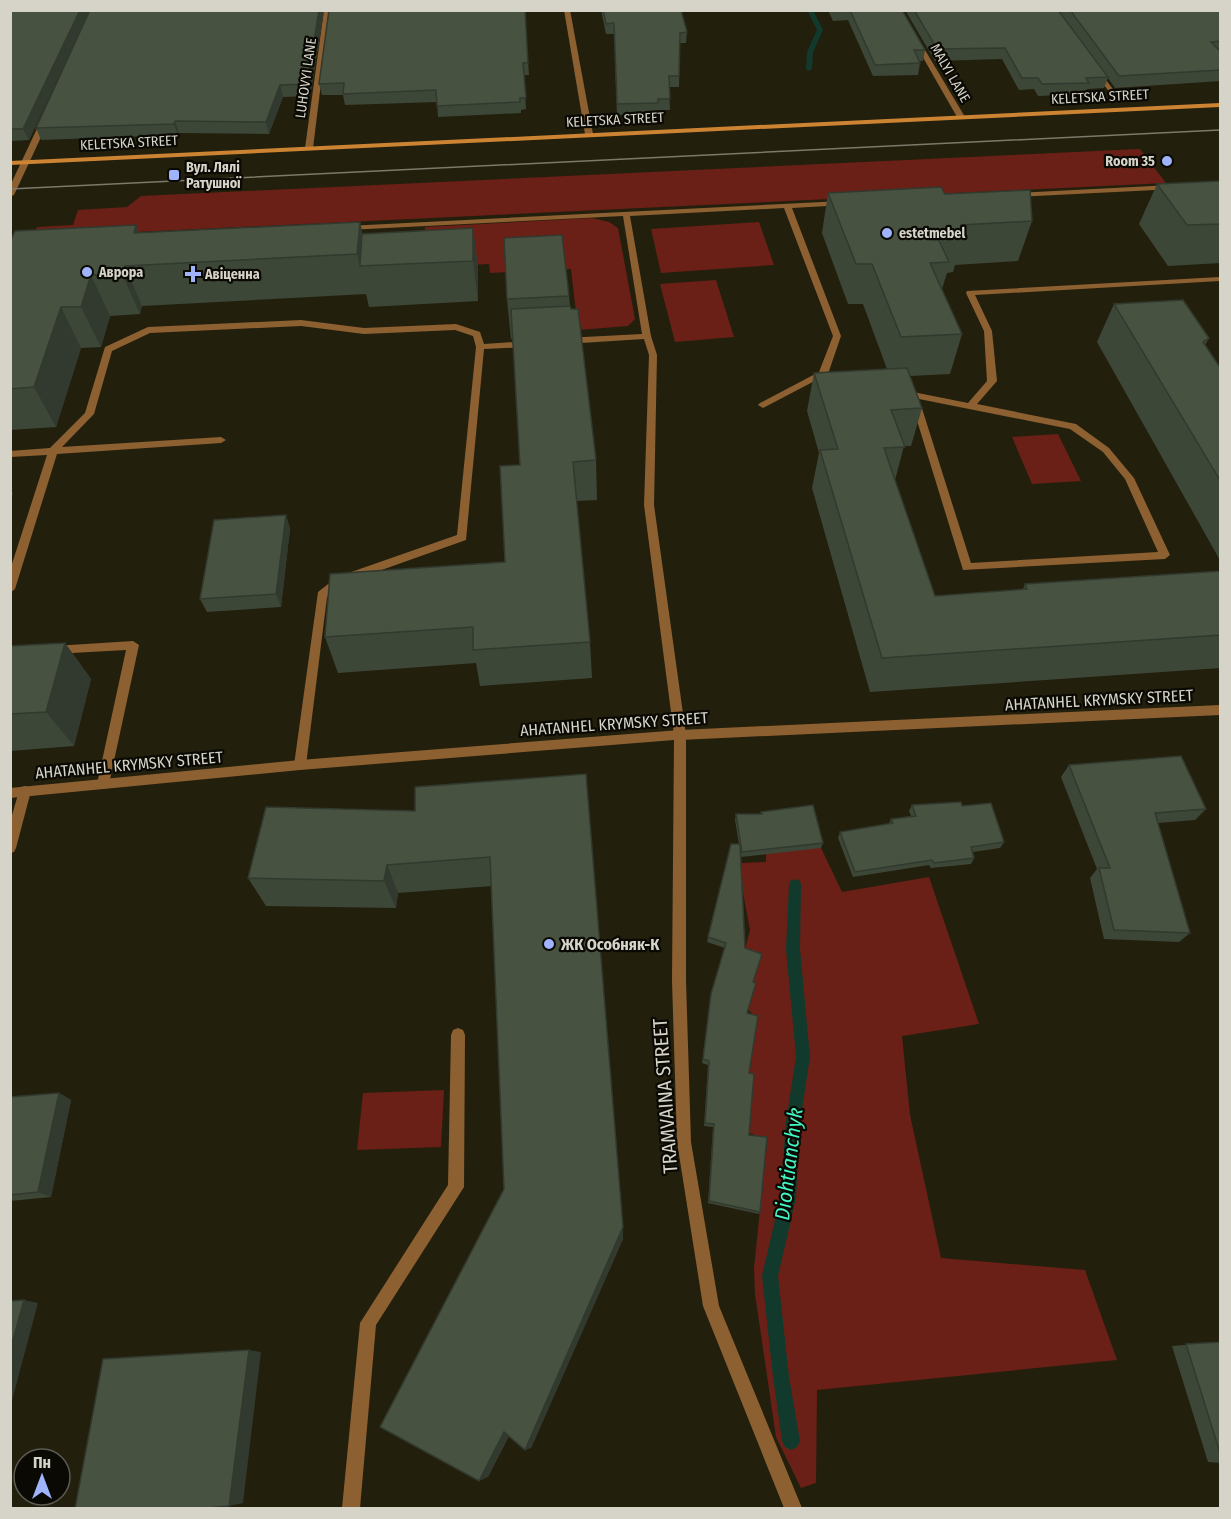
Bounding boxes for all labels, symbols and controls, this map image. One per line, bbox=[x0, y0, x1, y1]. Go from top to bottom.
street label: LUHOVYI LANE bbox=[292, 36, 320, 119]
street label: MALYI LANE bbox=[926, 41, 974, 106]
street label: KELETSKA STREET bbox=[1050, 86, 1150, 108]
street label: KELETSKA STREET bbox=[565, 109, 665, 131]
street label: KELETSKA STREET bbox=[79, 132, 179, 154]
place label: Room 35 bbox=[1105, 153, 1155, 170]
marker: Room 35 bbox=[1160, 154, 1174, 168]
place label: Вул. Лялі Ратушної bbox=[186, 159, 242, 192]
marker: Вул. Лялі Ратушної bbox=[167, 168, 181, 182]
place label: estetmebel bbox=[899, 225, 965, 242]
marker: estetmebel bbox=[880, 226, 894, 240]
place label: Аврора bbox=[98, 264, 143, 281]
marker: Аврора bbox=[80, 265, 94, 279]
place label: Авіценна bbox=[204, 266, 260, 283]
marker: Авіценна bbox=[186, 267, 200, 281]
street label: AHATANHEL KRYMSKY STREET bbox=[1004, 686, 1194, 714]
street label: AHATANHEL KRYMSKY STREET bbox=[519, 708, 709, 740]
street label: AHATANHEL KRYMSKY STREET bbox=[34, 747, 224, 783]
place label: ЖК Особняк-К bbox=[560, 935, 660, 954]
marker: ЖК Особняк-К bbox=[542, 937, 556, 951]
street label: TRAMVAINA STREET bbox=[648, 1017, 682, 1174]
water label: Diohtianchyk bbox=[769, 1106, 809, 1222]
north arrow bbox=[12, 1447, 72, 1507]
text: Пн bbox=[33, 1453, 51, 1472]

